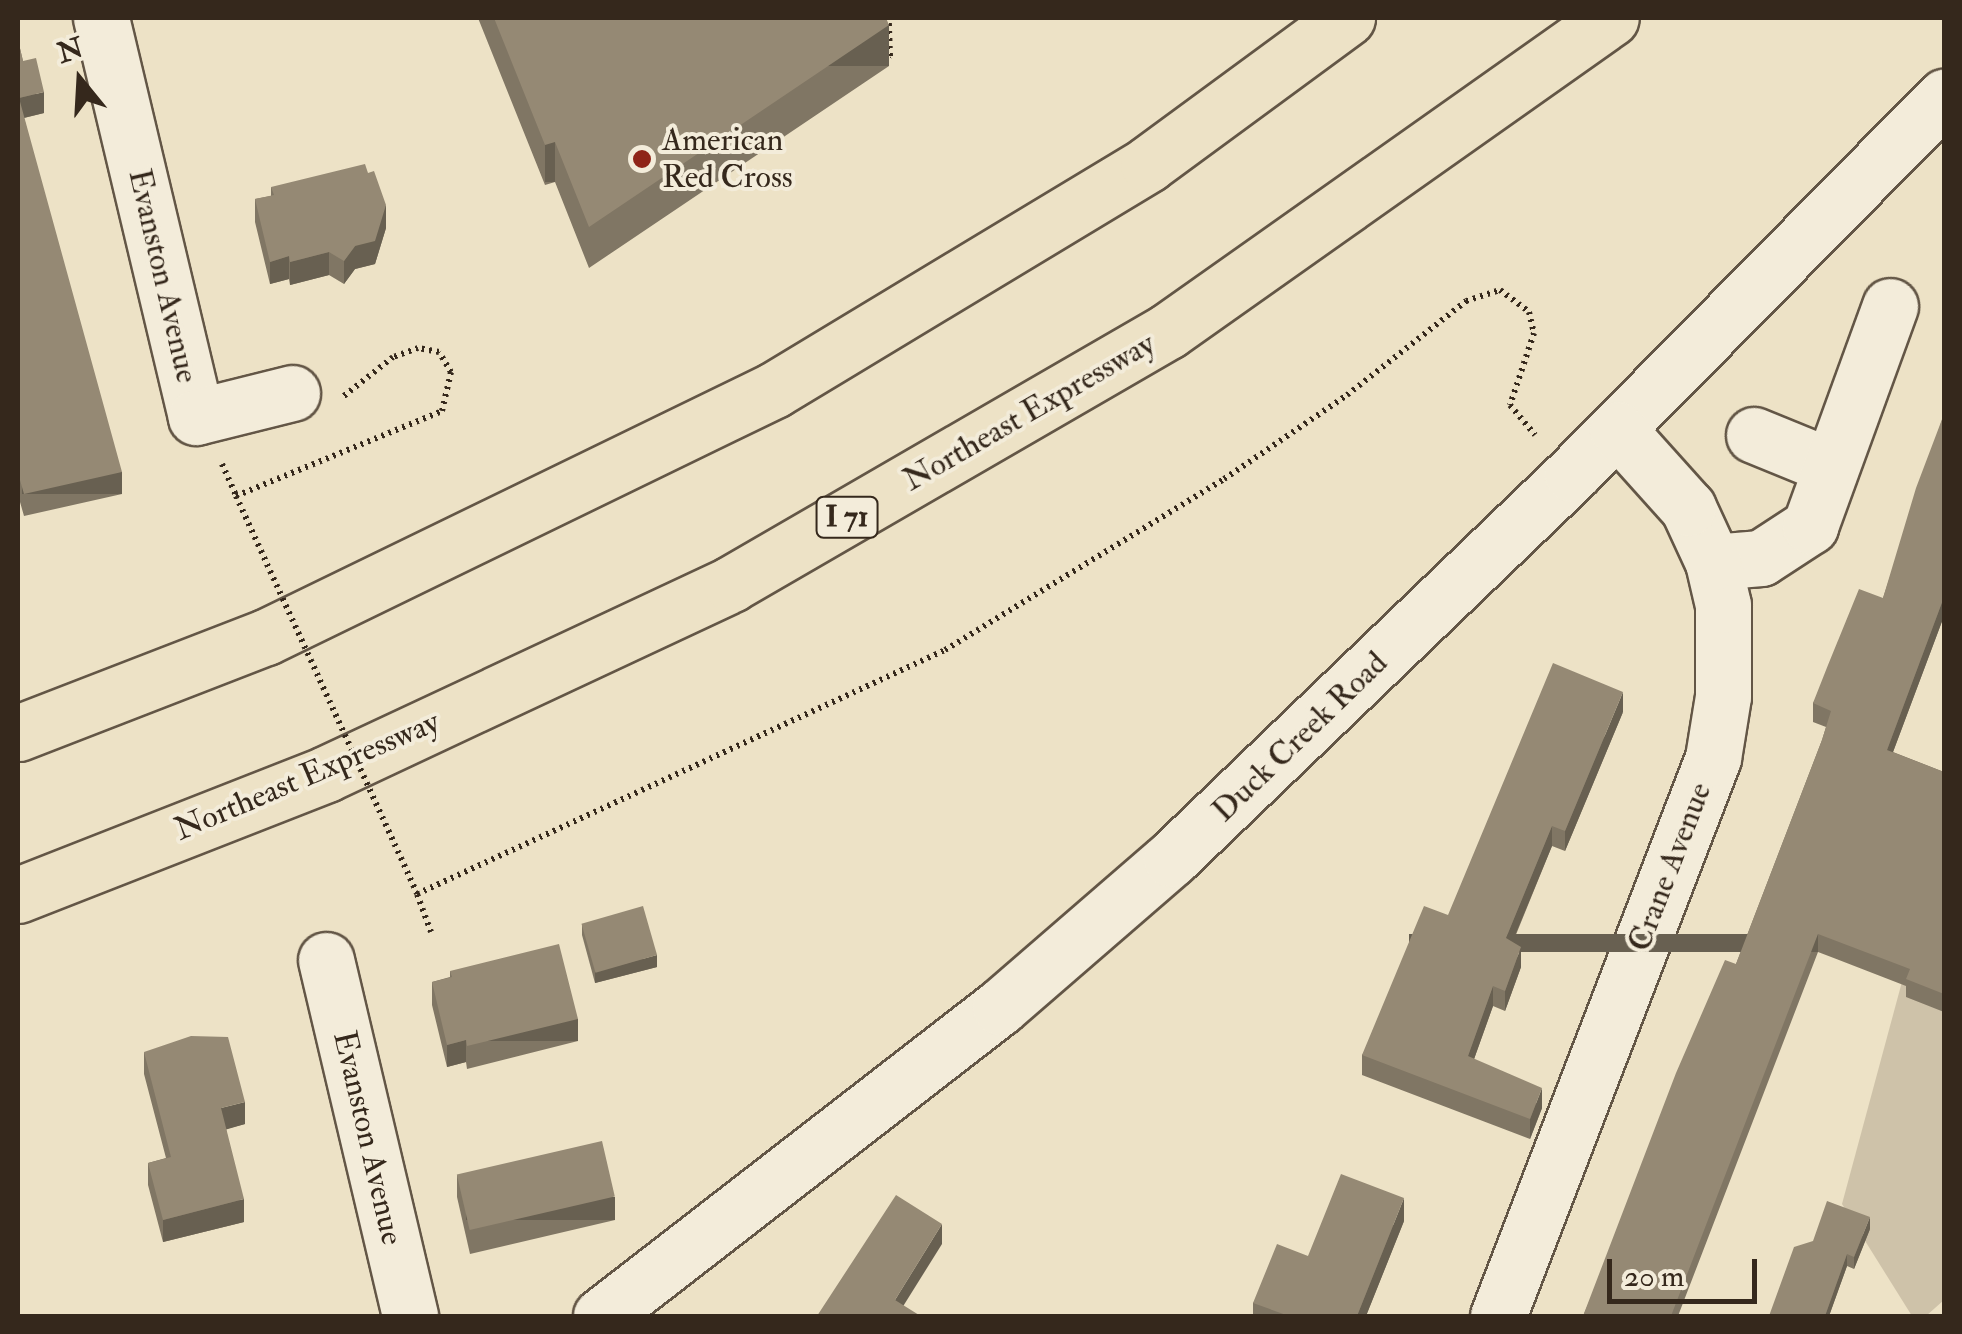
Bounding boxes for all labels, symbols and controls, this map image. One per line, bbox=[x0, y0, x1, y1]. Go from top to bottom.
north arrow bbox=[30, 30, 130, 130]
text: N bbox=[53, 30, 88, 72]
place label: American Red Cross bbox=[662, 122, 793, 197]
marker: American Red Cross bbox=[631, 148, 653, 170]
street label: Evanston Avenue bbox=[120, 165, 206, 387]
street label: Northeast Expressway bbox=[896, 324, 1162, 500]
road number: I 71 bbox=[814, 492, 880, 542]
street label: Duck Creek Road bbox=[1205, 644, 1395, 830]
street label: Northeast Expressway bbox=[169, 703, 445, 849]
street label: Crane Avenue bbox=[1620, 777, 1720, 957]
street label: Evanston Avenue bbox=[325, 1027, 411, 1249]
scale bar bbox=[1612, 1239, 1762, 1301]
text: 20 m bbox=[1624, 1258, 1684, 1295]

